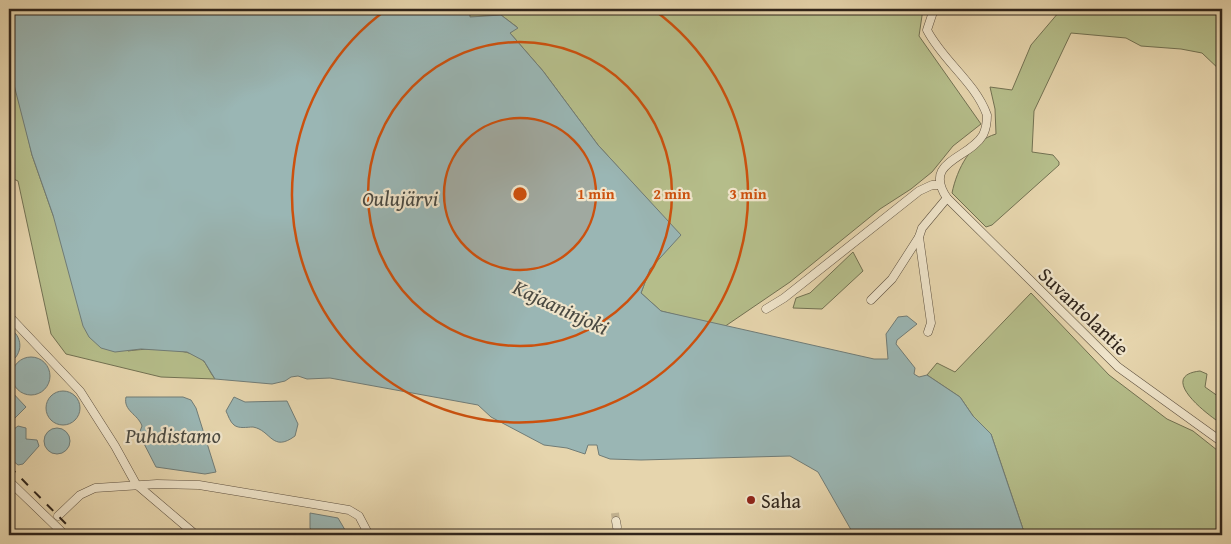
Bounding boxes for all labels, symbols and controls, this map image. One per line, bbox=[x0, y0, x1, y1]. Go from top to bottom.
water label: Oulujärvi bbox=[362, 183, 439, 214]
text: 1 min bbox=[577, 183, 615, 204]
text: 2 min bbox=[653, 183, 691, 204]
text: 3 min bbox=[729, 183, 767, 204]
centre of rings bbox=[511, 185, 529, 203]
street label: Suvantolantie bbox=[1032, 260, 1136, 362]
water label: Kajaaninjoki bbox=[507, 271, 614, 343]
water label: Puhdistamo bbox=[124, 420, 221, 451]
place label: Saha bbox=[761, 486, 801, 515]
marker: Saha bbox=[745, 494, 757, 506]

